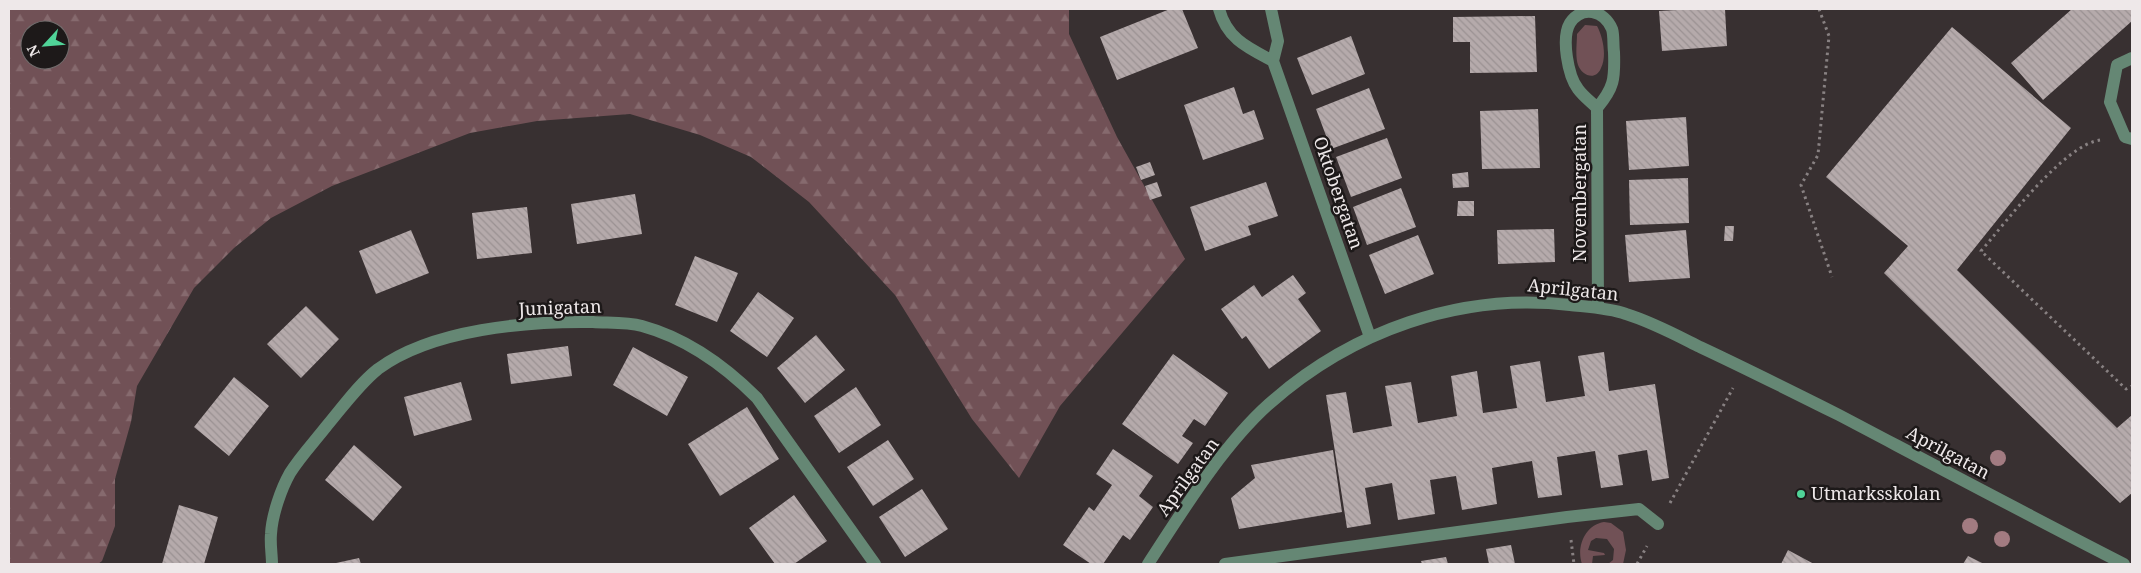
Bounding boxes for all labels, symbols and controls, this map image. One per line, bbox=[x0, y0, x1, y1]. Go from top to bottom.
north arrow bbox=[20, 20, 70, 70]
text: N bbox=[22, 42, 44, 60]
street label: Novembergatan bbox=[1567, 123, 1591, 262]
street label: Oktobergatan bbox=[1308, 133, 1370, 253]
street label: Aprilgatan bbox=[1526, 272, 1620, 306]
street label: Junigatan bbox=[517, 294, 602, 320]
street label: Aprilgatan bbox=[1902, 420, 1995, 484]
street label: Aprilgatan bbox=[1151, 432, 1224, 520]
place label: Utmarksskolan bbox=[1811, 481, 1941, 505]
marker: Utmarksskolan bbox=[1795, 488, 1807, 500]

